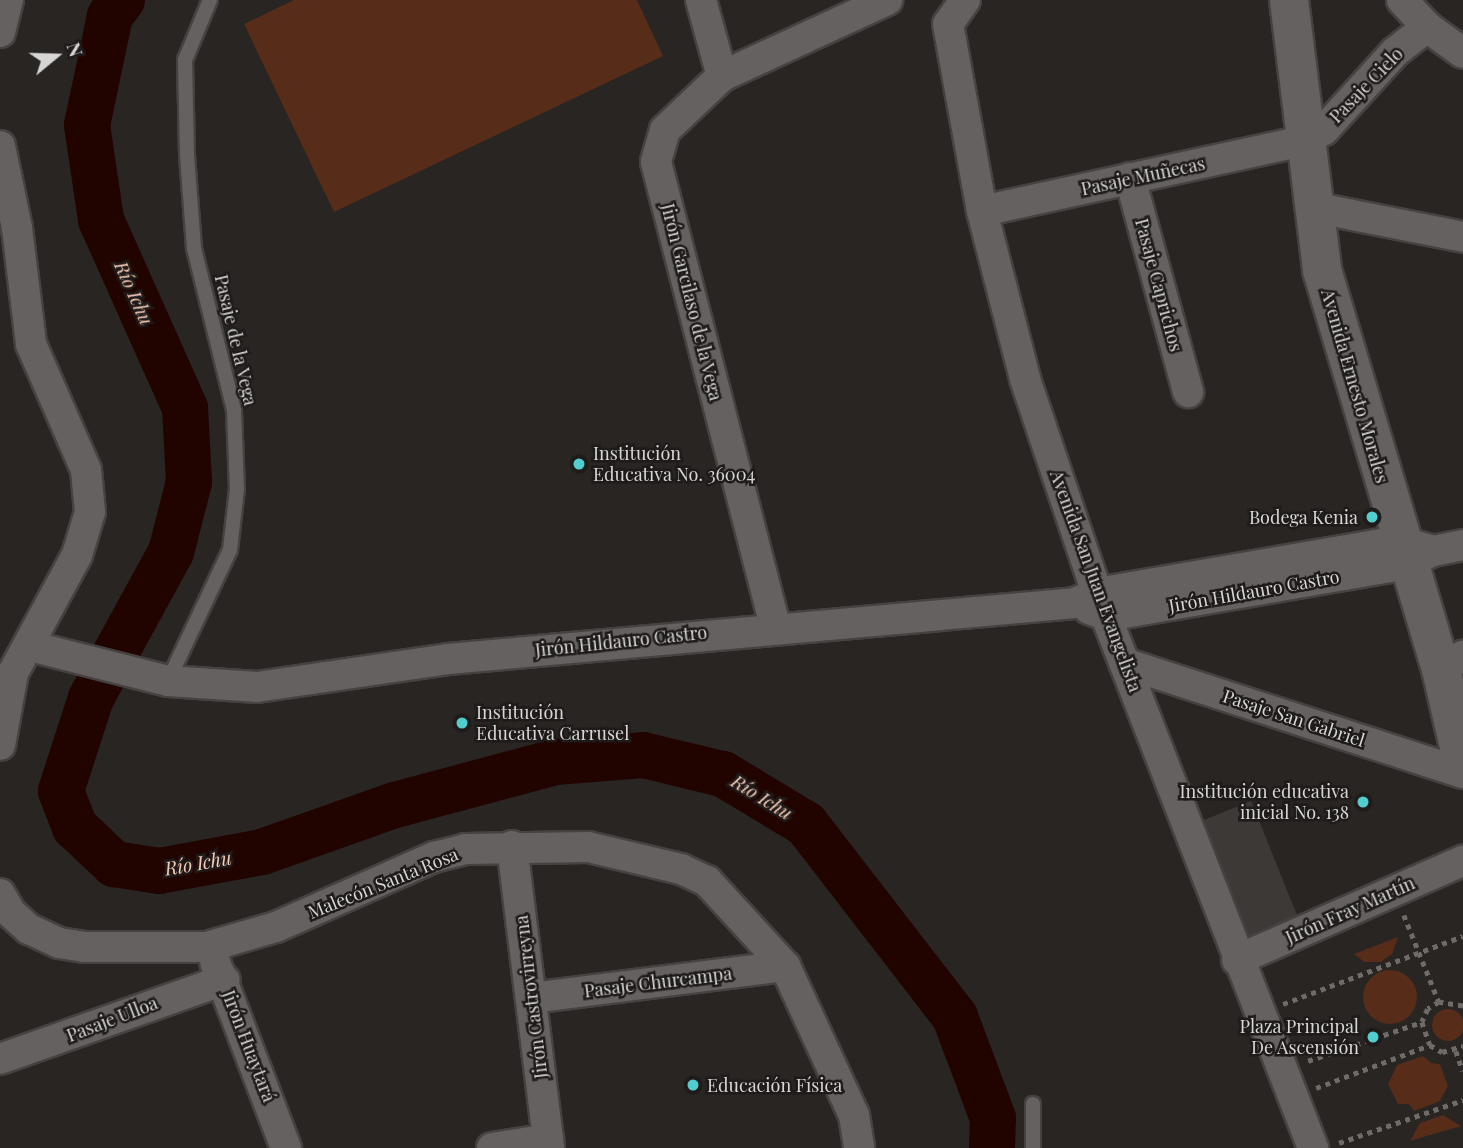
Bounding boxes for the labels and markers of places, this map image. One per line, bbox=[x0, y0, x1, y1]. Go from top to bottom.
place label: Institución Educativa No. 36004 bbox=[593, 443, 756, 486]
marker: Institución Educativa No. 36004 bbox=[571, 456, 587, 472]
place label: Bodega Kenia bbox=[1249, 506, 1358, 528]
marker: Bodega Kenia bbox=[1364, 509, 1380, 525]
place label: Institución Educativa Carrusel bbox=[476, 702, 630, 744]
marker: Institución Educativa Carrusel bbox=[454, 715, 470, 731]
place label: Institución educativa inicial No. 138 bbox=[1179, 781, 1349, 824]
marker: Institución educativa inicial No. 138 bbox=[1355, 794, 1371, 810]
place label: Plaza Principal De Ascensión bbox=[1239, 1016, 1359, 1058]
marker: Plaza Principal De Ascensión bbox=[1365, 1029, 1381, 1045]
place label: Educación Física bbox=[707, 1074, 842, 1096]
marker: Educación Física bbox=[685, 1077, 701, 1093]

